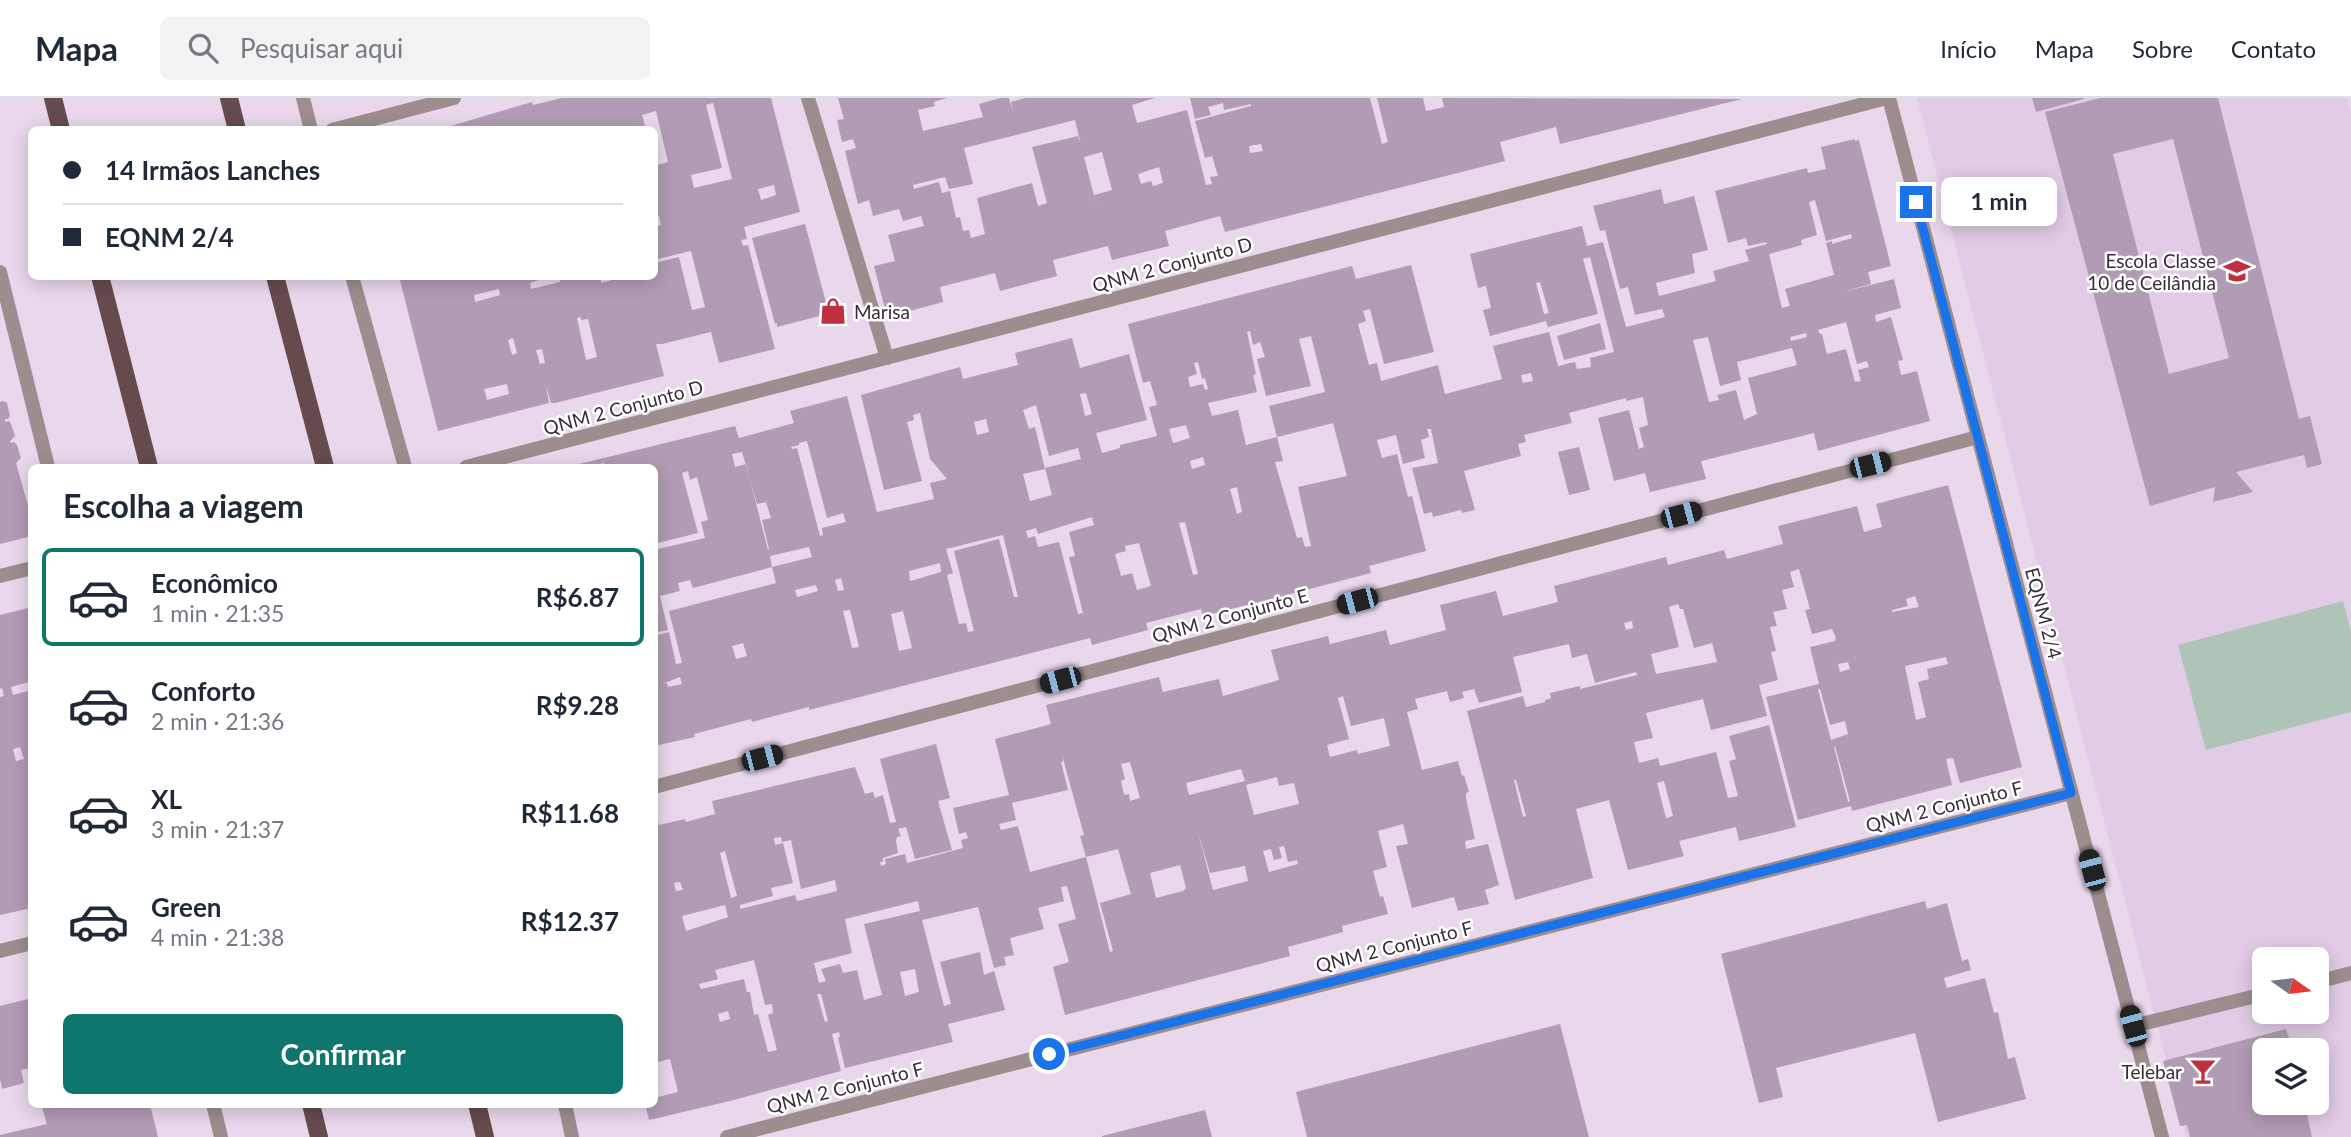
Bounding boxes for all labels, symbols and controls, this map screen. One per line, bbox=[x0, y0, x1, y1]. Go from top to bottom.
search box bbox=[160, 17, 650, 80]
text: Mapa bbox=[35, 28, 118, 68]
icon: search bbox=[184, 29, 222, 67]
text: Pesquisar aqui bbox=[240, 32, 403, 64]
text: Início bbox=[1940, 34, 1997, 63]
text: Mapa bbox=[2035, 34, 2094, 63]
text: Sobre bbox=[2132, 34, 2193, 63]
text: Contato bbox=[2231, 34, 2316, 63]
text: 14 Irmãos Lanches bbox=[105, 154, 320, 186]
callout: 1 min bbox=[1940, 178, 2056, 226]
route end bbox=[1900, 186, 1932, 218]
text: 1 min bbox=[1970, 187, 2028, 215]
text: EQNM 2/4 bbox=[105, 221, 234, 253]
street label: QNM 2 Conjunto D bbox=[1090, 232, 1254, 296]
place label: Escola Classe 10 de Ceilândia bbox=[2087, 249, 2216, 294]
school or university icon: Escola Classe 10 de Ceilândia bbox=[2222, 256, 2252, 286]
shop icon: Marisa bbox=[818, 296, 848, 326]
place label: Marisa bbox=[854, 300, 910, 323]
street label: QNM 2 Conjunto D bbox=[541, 375, 705, 439]
car bbox=[1848, 450, 1893, 480]
text: Escolha a viagem bbox=[63, 486, 304, 525]
car bbox=[1658, 499, 1705, 531]
street label: EQNM 2/4 bbox=[2021, 565, 2067, 661]
icon: car bbox=[67, 566, 130, 629]
text: Econômico bbox=[151, 567, 278, 599]
text: R$6.87 bbox=[536, 581, 619, 613]
street label: QNM 2 Conjunto E bbox=[1149, 583, 1311, 647]
car bbox=[1334, 585, 1381, 617]
text: 1 min · 21:35 bbox=[151, 599, 284, 627]
car bbox=[1037, 664, 1084, 696]
icon: car bbox=[67, 674, 130, 737]
text: Conforto bbox=[151, 675, 255, 707]
text: R$9.28 bbox=[536, 689, 619, 721]
text: 2 min · 21:36 bbox=[151, 707, 284, 735]
car bbox=[739, 742, 786, 774]
street label: QNM 2 Conjunto F bbox=[1863, 775, 2025, 837]
icon: car bbox=[67, 782, 130, 845]
text: XL bbox=[151, 783, 182, 815]
text: R$11.68 bbox=[521, 797, 619, 829]
text: 3 min · 21:37 bbox=[151, 815, 284, 843]
car bbox=[2077, 847, 2108, 893]
icon: car bbox=[67, 890, 130, 953]
text: Green bbox=[151, 891, 221, 923]
text: R$12.37 bbox=[521, 905, 619, 937]
street label: QNM 2 Conjunto F bbox=[1313, 915, 1475, 977]
text: 4 min · 21:38 bbox=[151, 923, 284, 951]
north arrow bbox=[2252, 947, 2329, 1024]
map controls bbox=[2252, 947, 2329, 1115]
car bbox=[2118, 1003, 2149, 1049]
button: Confirmar bbox=[63, 1014, 623, 1094]
route start bbox=[1033, 1038, 1065, 1070]
button: layers bbox=[2252, 1038, 2329, 1115]
street label: QNM 2 Conjunto F bbox=[764, 1056, 926, 1118]
bar icon: Telebar bbox=[2188, 1056, 2218, 1086]
place label: Telebar bbox=[2122, 1060, 2182, 1083]

